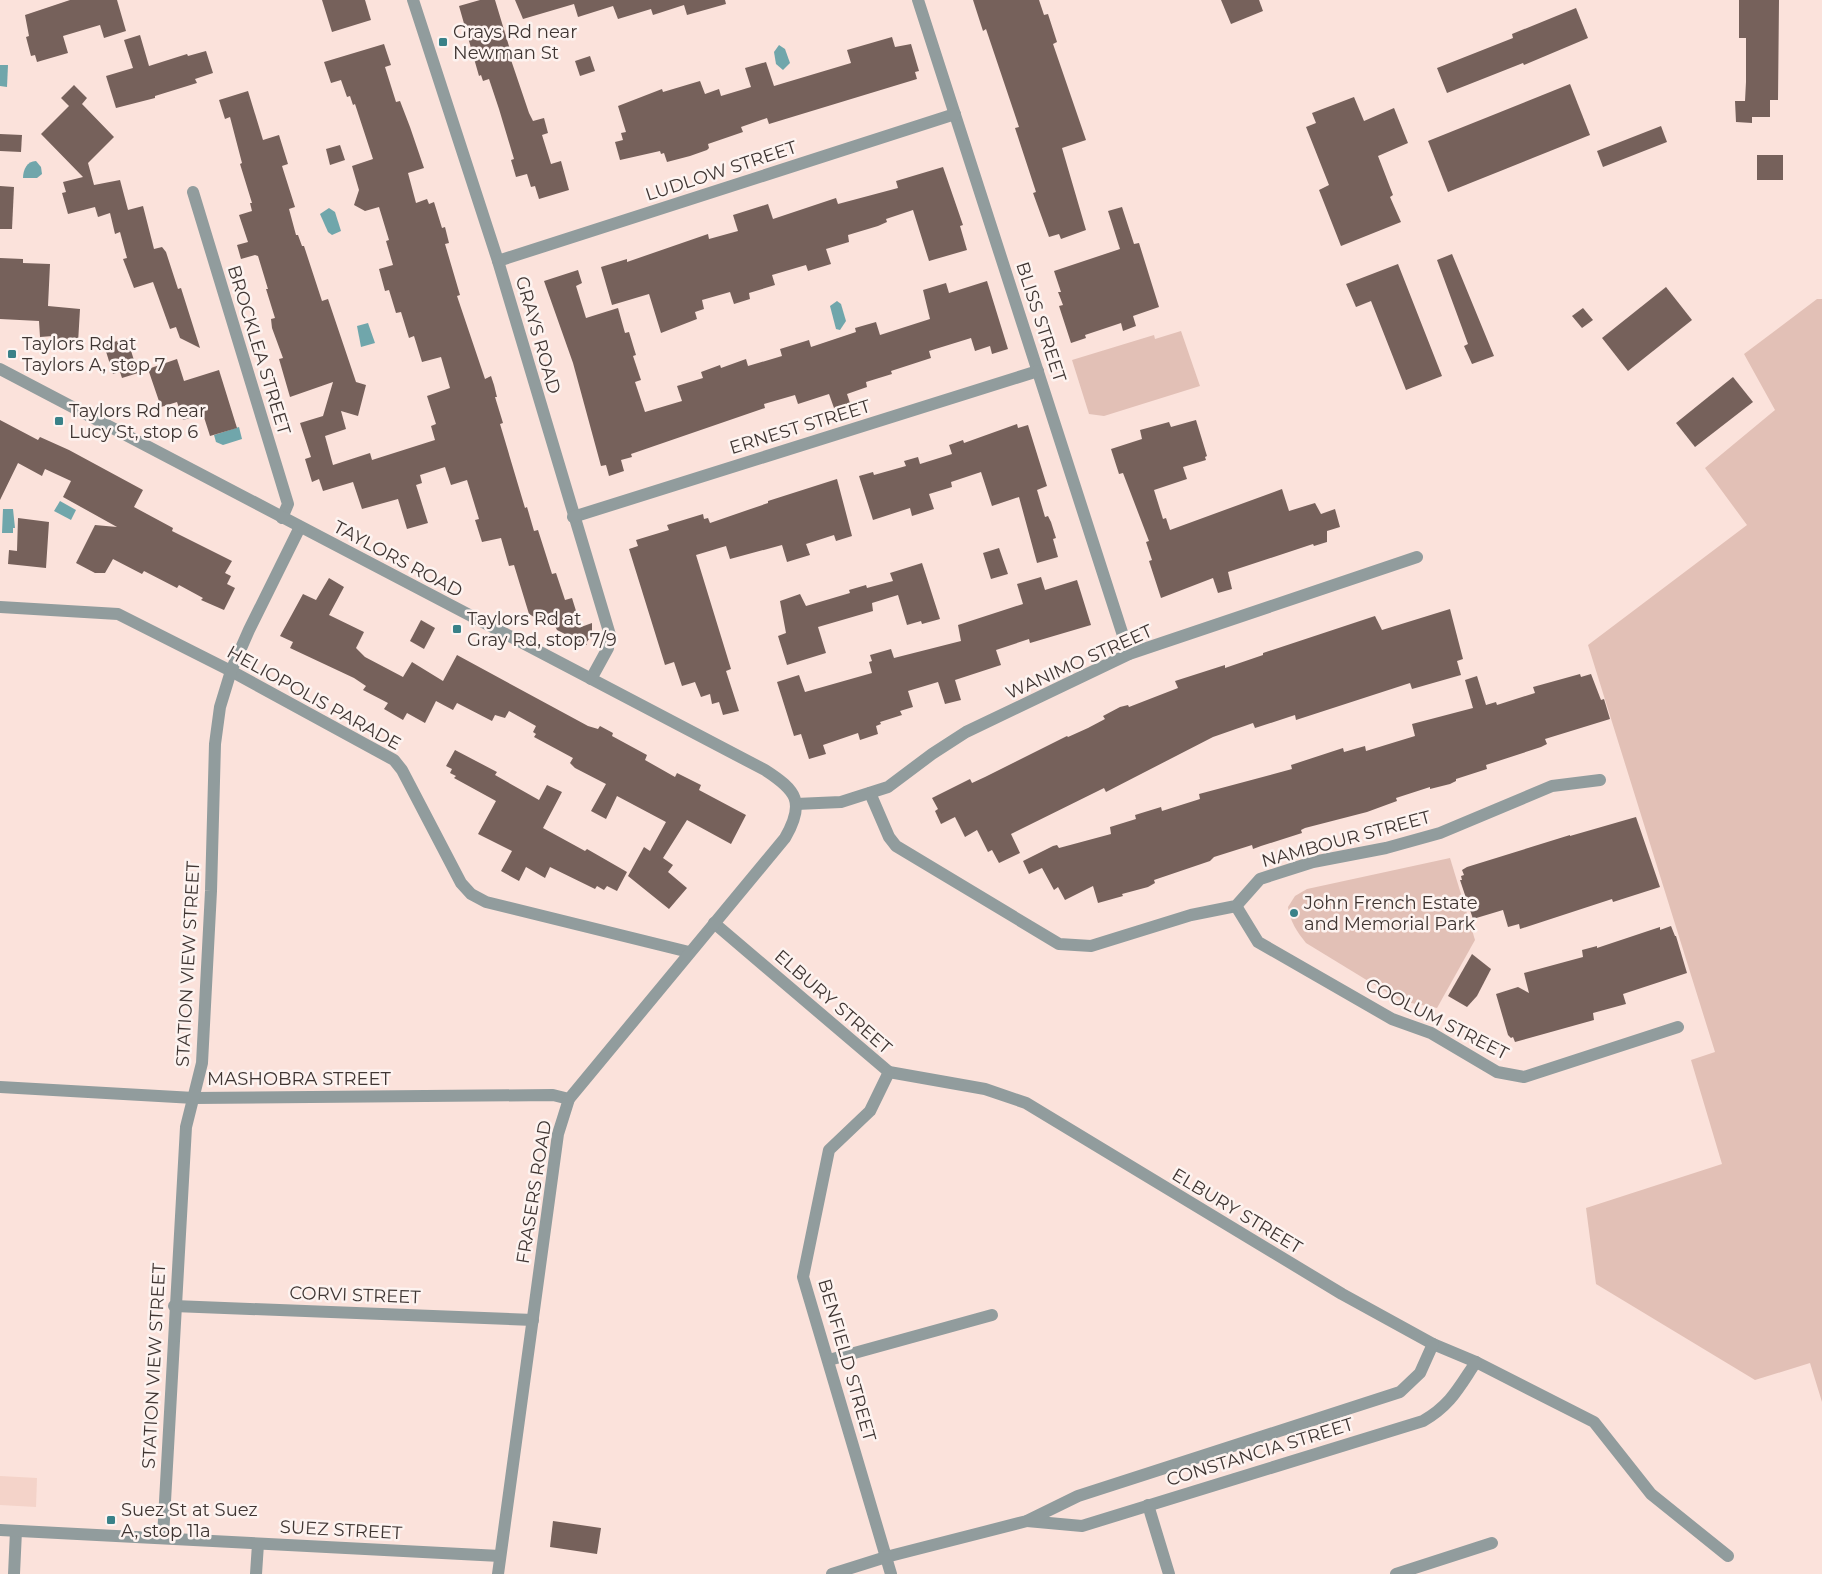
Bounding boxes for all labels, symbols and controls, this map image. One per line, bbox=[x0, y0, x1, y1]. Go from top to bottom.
place label: Grays Rd near Newman St bbox=[453, 21, 577, 64]
marker: Grays Rd near Newman St bbox=[437, 36, 449, 48]
street label: LUDLOW STREET bbox=[642, 136, 800, 206]
street label: BLISS STREET bbox=[1011, 259, 1071, 386]
street label: BROCKLEA STREET bbox=[223, 263, 295, 438]
street label: GRAYS ROAD bbox=[511, 273, 565, 397]
place label: Taylors Rd at Taylors A, stop 7 bbox=[22, 333, 165, 376]
marker: Taylors Rd at Taylors A, stop 7 bbox=[6, 348, 18, 360]
street label: ERNEST STREET bbox=[727, 395, 874, 459]
place label: Taylors Rd near Lucy St, stop 6 bbox=[69, 400, 206, 443]
marker: Taylors Rd near Lucy St, stop 6 bbox=[53, 415, 65, 427]
street label: TAYLORS ROAD bbox=[330, 516, 466, 602]
place label: Taylors Rd at Gray Rd, stop 7/9 bbox=[467, 608, 617, 651]
street label: WANIMO STREET bbox=[1002, 620, 1156, 704]
marker: Taylors Rd at Gray Rd, stop 7/9 bbox=[451, 623, 463, 635]
street label: HELIOPOLIS PARADE bbox=[223, 641, 405, 755]
street label: NAMBOUR STREET bbox=[1259, 806, 1434, 872]
street label: STATION VIEW STREET bbox=[172, 860, 204, 1067]
place label: John French Estate and Memorial Park bbox=[1303, 892, 1478, 935]
marker: John French Estate and Memorial Park bbox=[1288, 907, 1300, 919]
street label: ELBURY STREET bbox=[770, 945, 897, 1059]
street label: COOLUM STREET bbox=[1362, 973, 1513, 1065]
street label: MASHOBRA STREET bbox=[207, 1068, 392, 1090]
street label: FRASERS ROAD bbox=[512, 1119, 556, 1265]
street label: ELBURY STREET bbox=[1168, 1163, 1307, 1259]
street label: STATION VIEW STREET bbox=[138, 1262, 170, 1469]
street label: BENFIELD STREET bbox=[813, 1276, 881, 1444]
street label: CORVI STREET bbox=[289, 1282, 422, 1308]
street label: CONSTANCIA STREET bbox=[1164, 1413, 1357, 1491]
place label: Suez St at Suez A, stop 11a bbox=[121, 1499, 258, 1542]
marker: Suez St at Suez A, stop 11a bbox=[105, 1514, 117, 1526]
street label: SUEZ STREET bbox=[279, 1516, 403, 1544]

